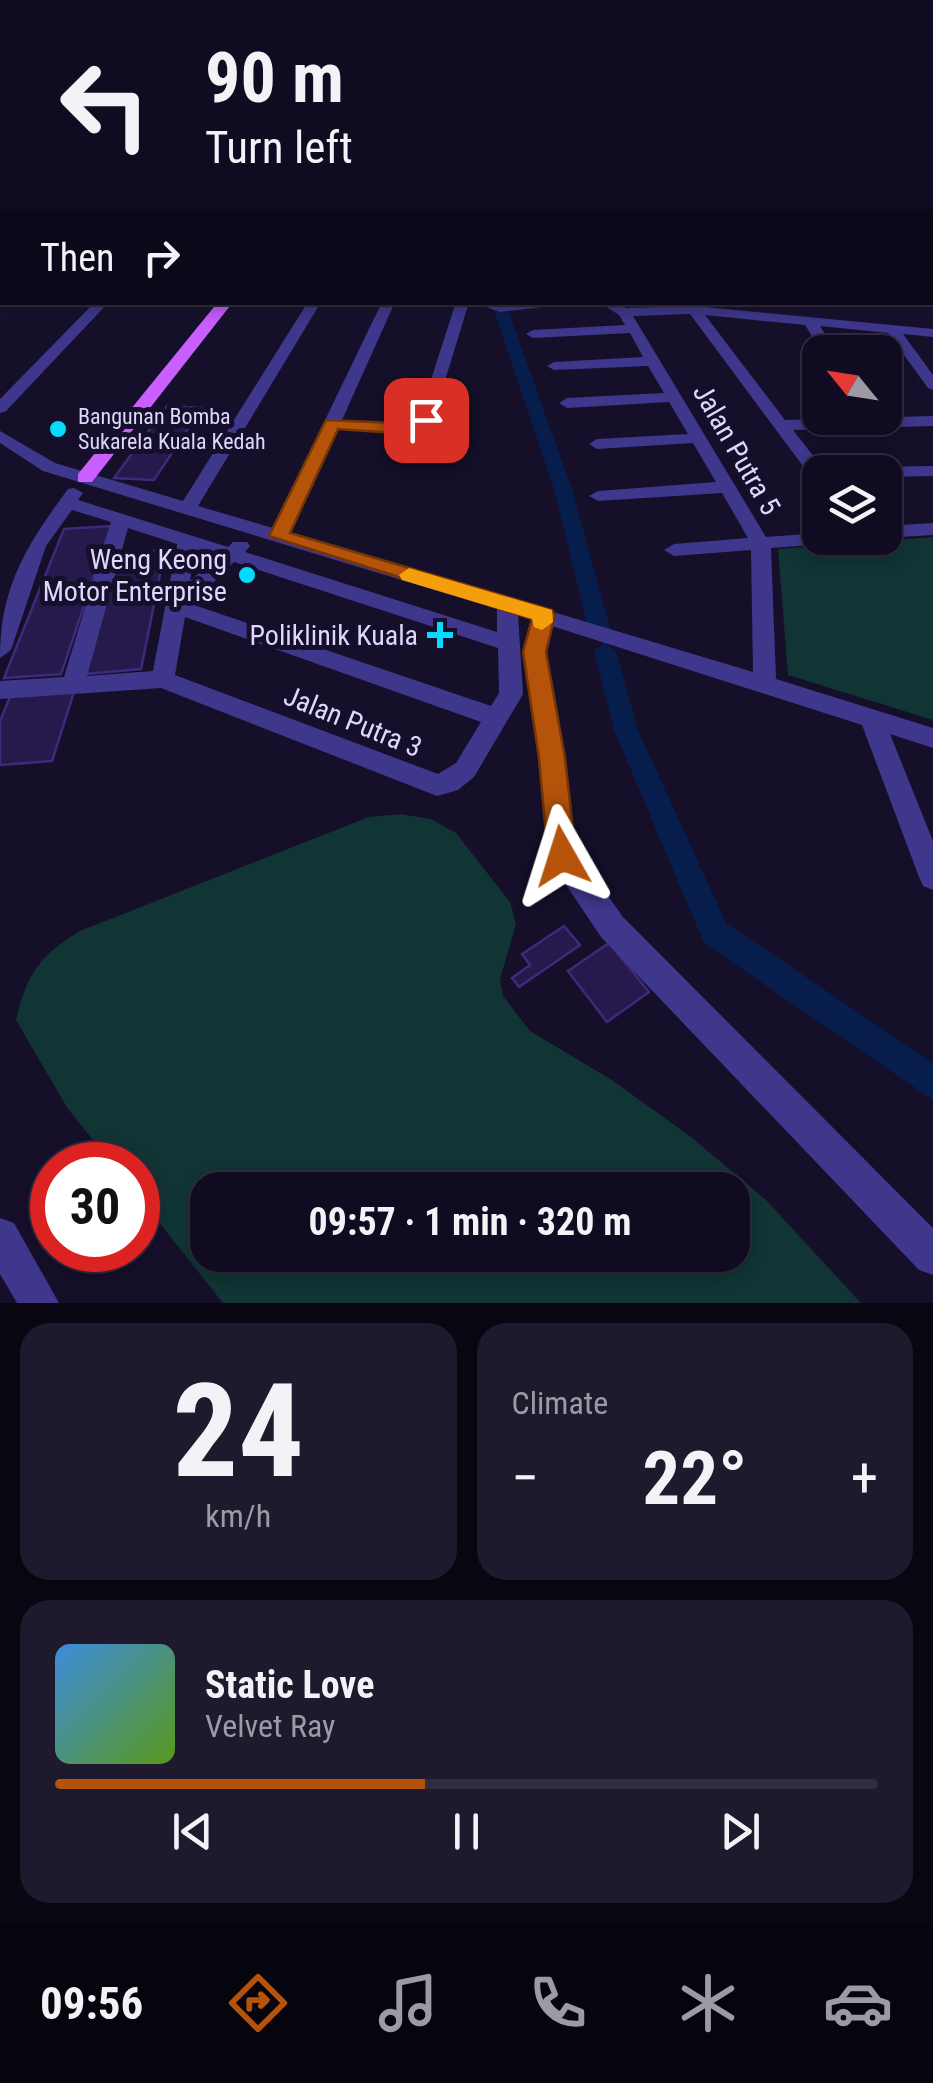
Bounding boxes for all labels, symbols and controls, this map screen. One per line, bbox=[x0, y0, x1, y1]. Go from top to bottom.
text: 90 m bbox=[205, 37, 344, 119]
icon: left bbox=[40, 40, 170, 170]
text: Turn left bbox=[205, 121, 353, 174]
icon: right bbox=[134, 230, 189, 285]
text: Then bbox=[40, 236, 114, 280]
north arrow bbox=[802, 335, 902, 435]
map controls bbox=[802, 335, 902, 555]
pin bbox=[384, 378, 469, 463]
street label: Jalan Putra 5 bbox=[686, 378, 787, 521]
icon: arrive bbox=[399, 393, 454, 448]
place label: Bangunan Bomba Sukarela Kuala Kedah bbox=[78, 404, 266, 454]
marker: Bangunan Bomba Sukarela Kuala Kedah bbox=[47, 418, 69, 440]
button: layers bbox=[802, 455, 902, 555]
place label: Weng Keong Motor Enterprise bbox=[43, 543, 227, 608]
marker: Weng Keong Motor Enterprise bbox=[236, 564, 258, 586]
place label: Poliklinik Kuala bbox=[250, 619, 418, 652]
marker: Poliklinik Kuala bbox=[427, 622, 453, 648]
street label: Jalan Putra 3 bbox=[279, 679, 427, 764]
position arrow bbox=[510, 804, 614, 908]
speed limit sign: 30 bbox=[30, 1142, 160, 1272]
text: 09:57 · 1 min · 320 m bbox=[309, 1200, 631, 1244]
text: 24 bbox=[173, 1355, 304, 1508]
text: Climate bbox=[512, 1384, 608, 1422]
text: 22° bbox=[642, 1434, 747, 1522]
text: − bbox=[512, 1446, 539, 1510]
text: + bbox=[851, 1446, 878, 1510]
text: km/h bbox=[205, 1497, 271, 1535]
text: Static Love bbox=[205, 1663, 374, 1707]
text: Velvet Ray bbox=[205, 1707, 335, 1745]
icon: previous bbox=[165, 1804, 220, 1859]
icon: pause bbox=[439, 1804, 494, 1859]
icon: next bbox=[713, 1804, 768, 1859]
icon: directions bbox=[223, 1968, 293, 2038]
icon: music bbox=[373, 1968, 443, 2038]
icon: phone bbox=[523, 1968, 593, 2038]
icon: climate bbox=[673, 1968, 743, 2038]
icon: car bbox=[823, 1968, 893, 2038]
text: 09:56 bbox=[40, 1977, 143, 2030]

